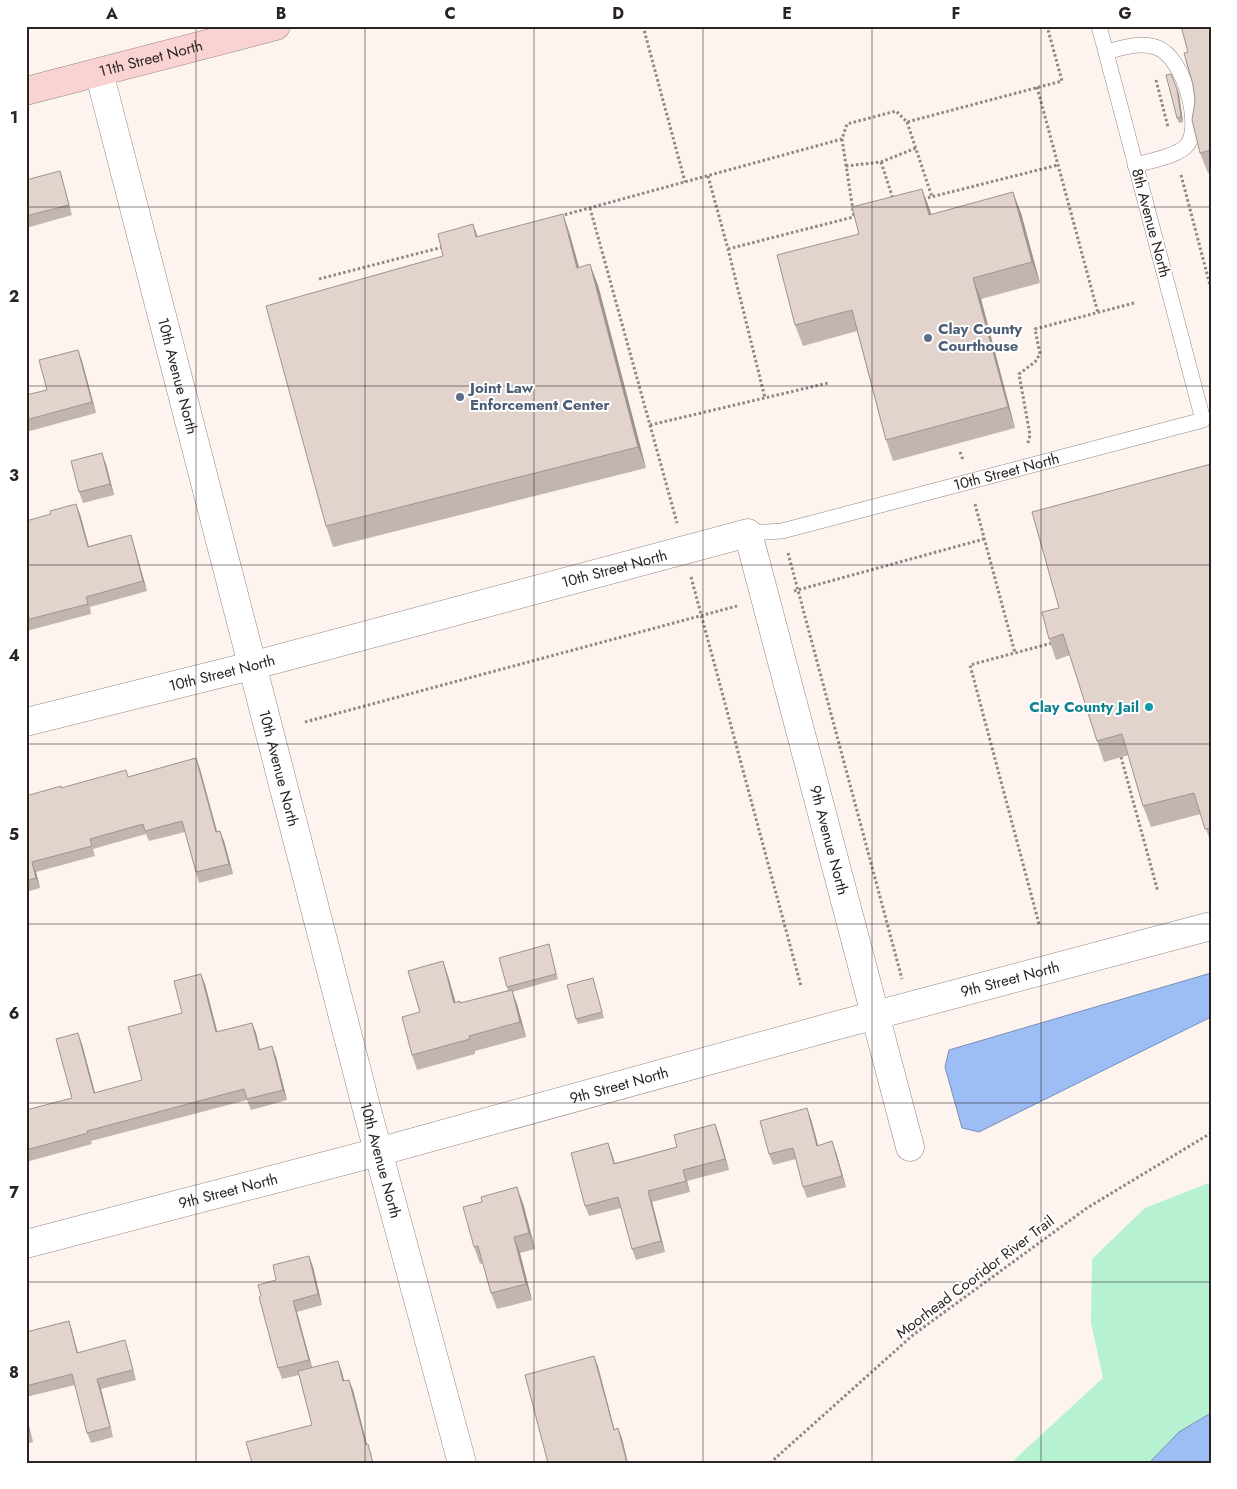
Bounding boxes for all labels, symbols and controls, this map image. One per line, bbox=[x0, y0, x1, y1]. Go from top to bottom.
text: A bbox=[105, 2, 118, 25]
text: B bbox=[276, 2, 286, 25]
text: C bbox=[444, 2, 456, 25]
text: D bbox=[612, 2, 624, 25]
text: E bbox=[782, 2, 792, 25]
text: F bbox=[952, 2, 960, 25]
text: G bbox=[1118, 2, 1132, 25]
street label: 11th Street North bbox=[97, 35, 205, 83]
text: 1 bbox=[10, 106, 18, 129]
street label: 8th Avenue North bbox=[1126, 166, 1176, 280]
text: 2 bbox=[9, 285, 19, 308]
street label: 10th Avenue North bbox=[152, 315, 203, 437]
place label: Clay County Courthouse bbox=[938, 318, 1022, 357]
marker: Clay County Courthouse bbox=[922, 332, 934, 344]
place label: Joint Law Enforcement Center bbox=[467, 377, 611, 416]
marker: Joint Law Enforcement Center bbox=[454, 391, 466, 403]
street label: 10th Street North bbox=[951, 447, 1062, 496]
text: 3 bbox=[9, 464, 19, 487]
street label: 10th Street North bbox=[559, 544, 670, 593]
text: 4 bbox=[8, 644, 20, 667]
street label: 10th Street North bbox=[167, 649, 277, 697]
place label: Clay County Jail bbox=[1029, 696, 1139, 718]
marker: Clay County Jail bbox=[1143, 701, 1155, 713]
street label: 10th Avenue North bbox=[253, 708, 304, 829]
street label: 9th Avenue North bbox=[804, 783, 854, 897]
text: 5 bbox=[9, 823, 19, 846]
street label: 9th Street North bbox=[958, 956, 1062, 1003]
text: 6 bbox=[9, 1002, 19, 1025]
street label: 9th Street North bbox=[567, 1061, 671, 1110]
street label: 10th Avenue North bbox=[354, 1100, 407, 1221]
street label: 9th Street North bbox=[176, 1168, 280, 1215]
text: 7 bbox=[9, 1181, 19, 1204]
street label: Moorhead Cooridor River Trail bbox=[891, 1210, 1059, 1344]
text: 8 bbox=[9, 1361, 19, 1384]

